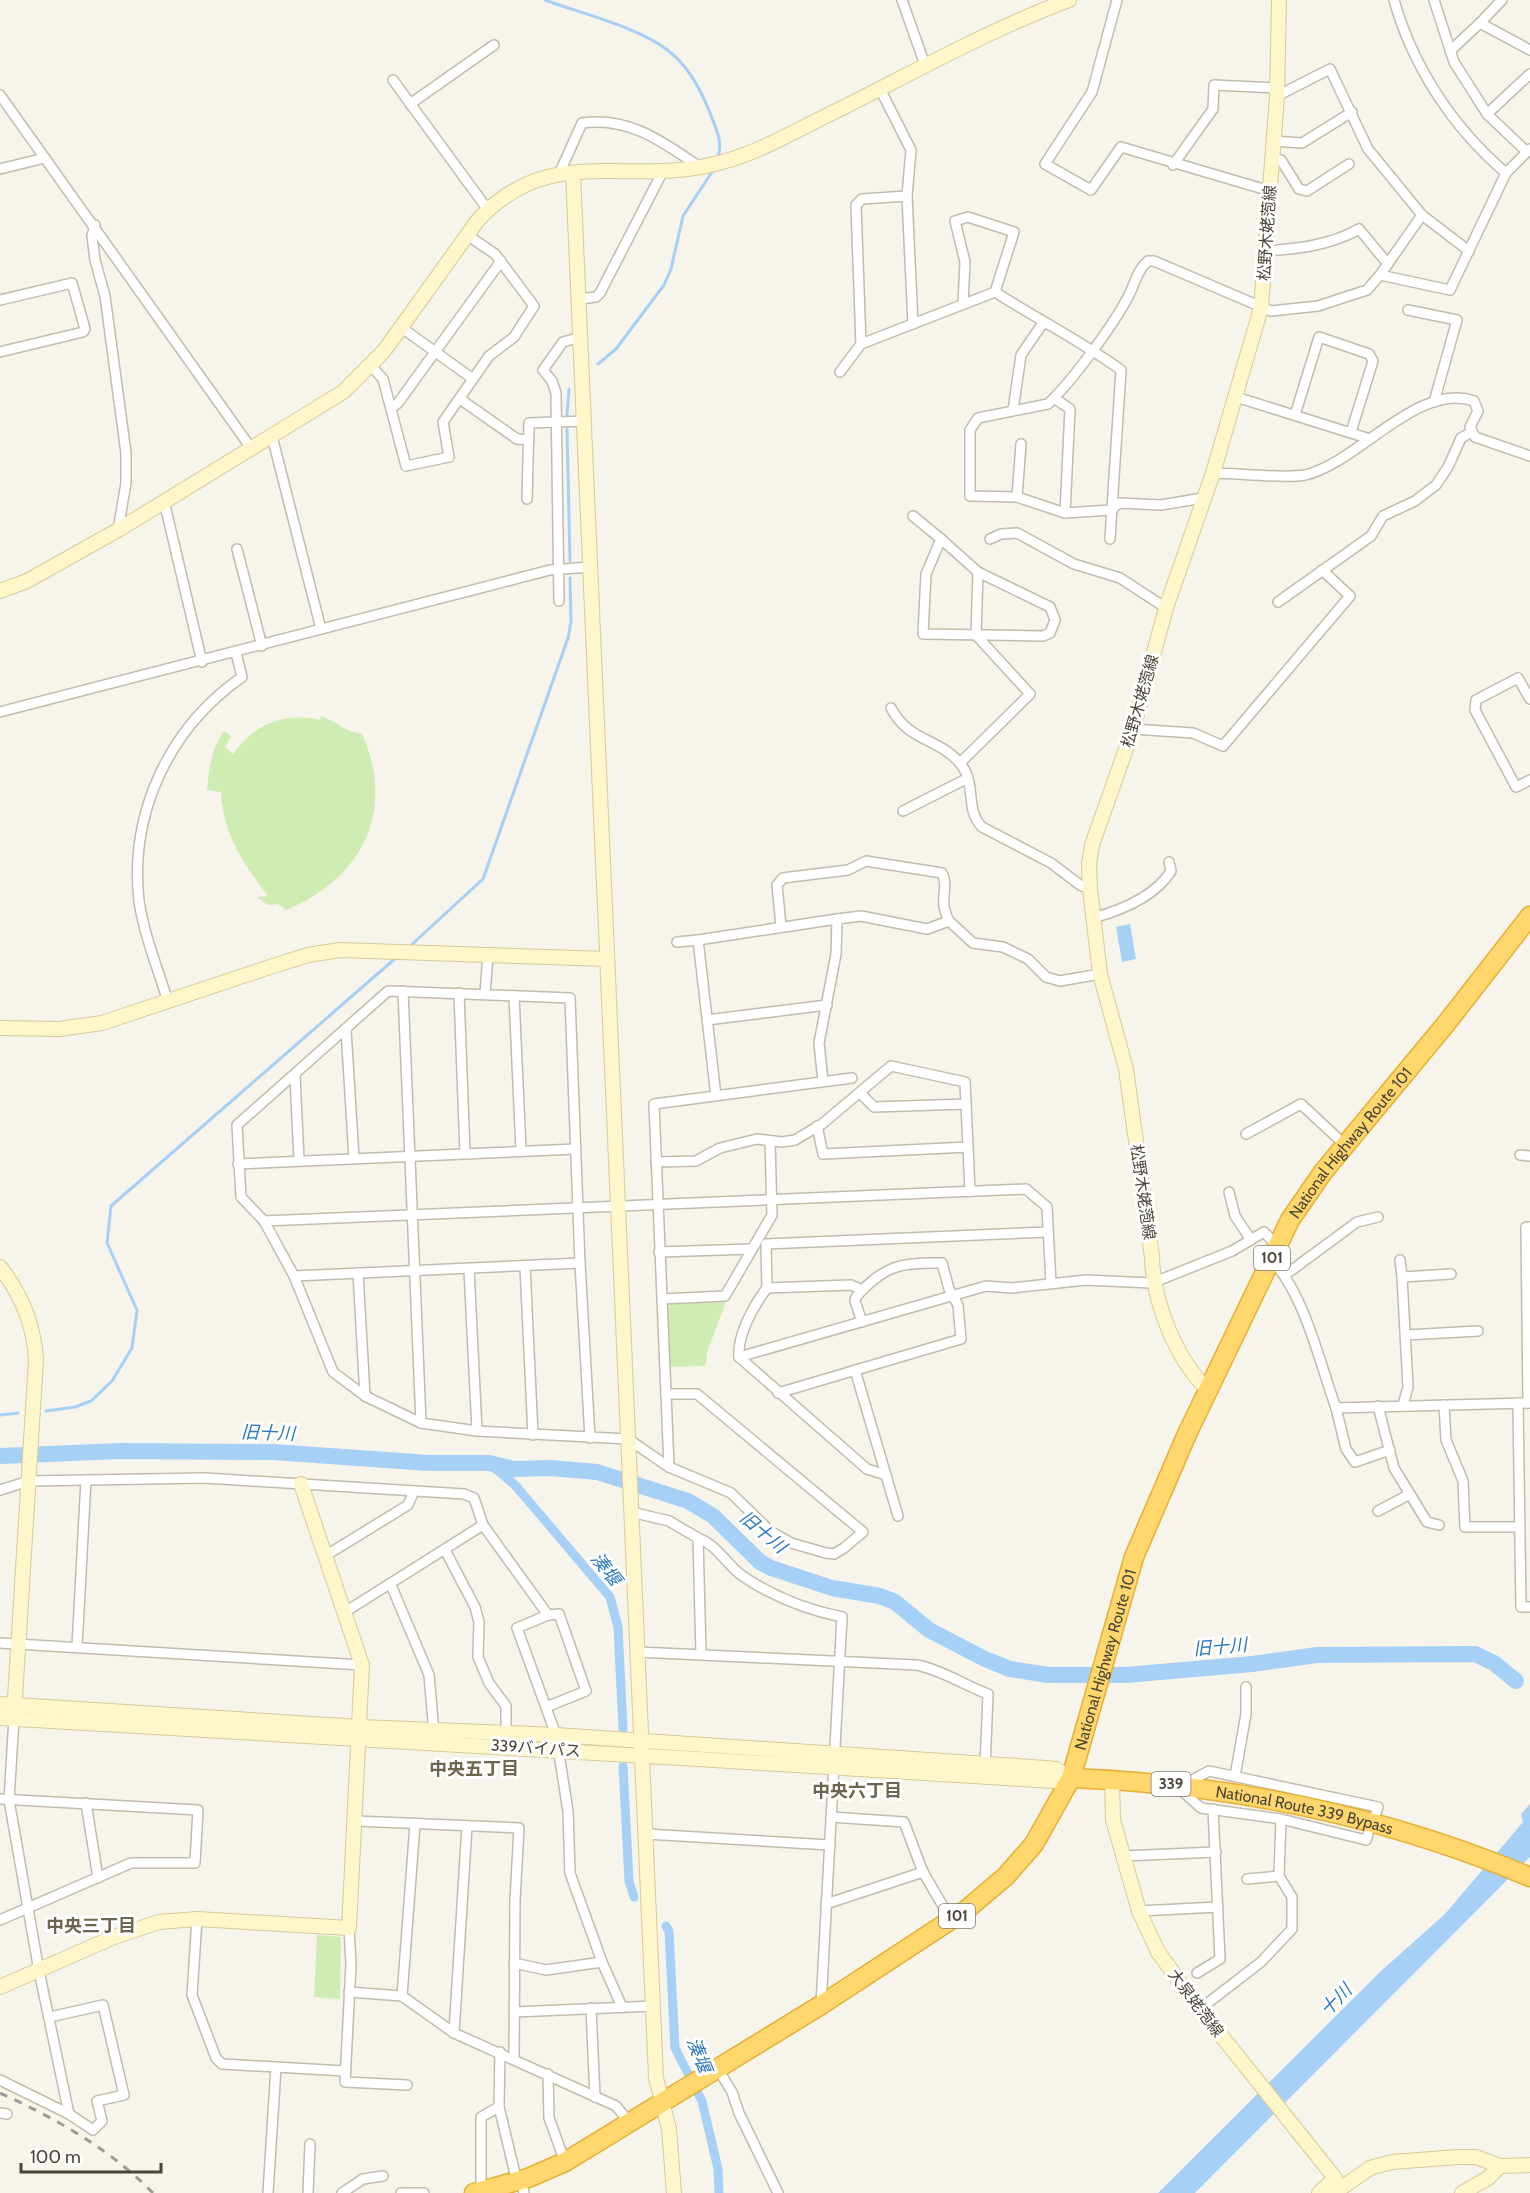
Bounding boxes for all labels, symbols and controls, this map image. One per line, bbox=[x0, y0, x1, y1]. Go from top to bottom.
street label: 松野木姥萢線 bbox=[1254, 184, 1280, 282]
street label: 松野木姥萢線 bbox=[1118, 652, 1162, 750]
street label: National Highway Route 101 bbox=[1285, 1063, 1416, 1222]
street label: 松野木姥萢線 bbox=[1127, 1143, 1159, 1241]
road number: 101 bbox=[1254, 1246, 1290, 1270]
water label: 旧十川 bbox=[241, 1421, 297, 1445]
water label: 旧十川 bbox=[735, 1506, 792, 1559]
water label: 湊堰 bbox=[586, 1548, 628, 1592]
street label: National Highway Route 101 bbox=[1070, 1567, 1140, 1752]
water label: 旧十川 bbox=[1192, 1634, 1250, 1660]
street label: 339バイパス bbox=[490, 1735, 582, 1761]
district label: 中央五丁目 bbox=[429, 1758, 519, 1780]
road number: 339 bbox=[1152, 1772, 1190, 1796]
district label: 中央六丁目 bbox=[812, 1780, 902, 1802]
street label: National Route 339 Bypass bbox=[1214, 1782, 1396, 1838]
road number: 101 bbox=[939, 1904, 975, 1928]
district label: 中央三丁目 bbox=[46, 1915, 136, 1937]
street label: 大泉姥萢線 bbox=[1164, 1965, 1228, 2041]
water label: 十川 bbox=[1316, 1978, 1358, 2021]
water label: 湊堰 bbox=[682, 2034, 717, 2079]
scale bar bbox=[21, 2136, 160, 2174]
text: 100 m bbox=[30, 2146, 81, 2168]

